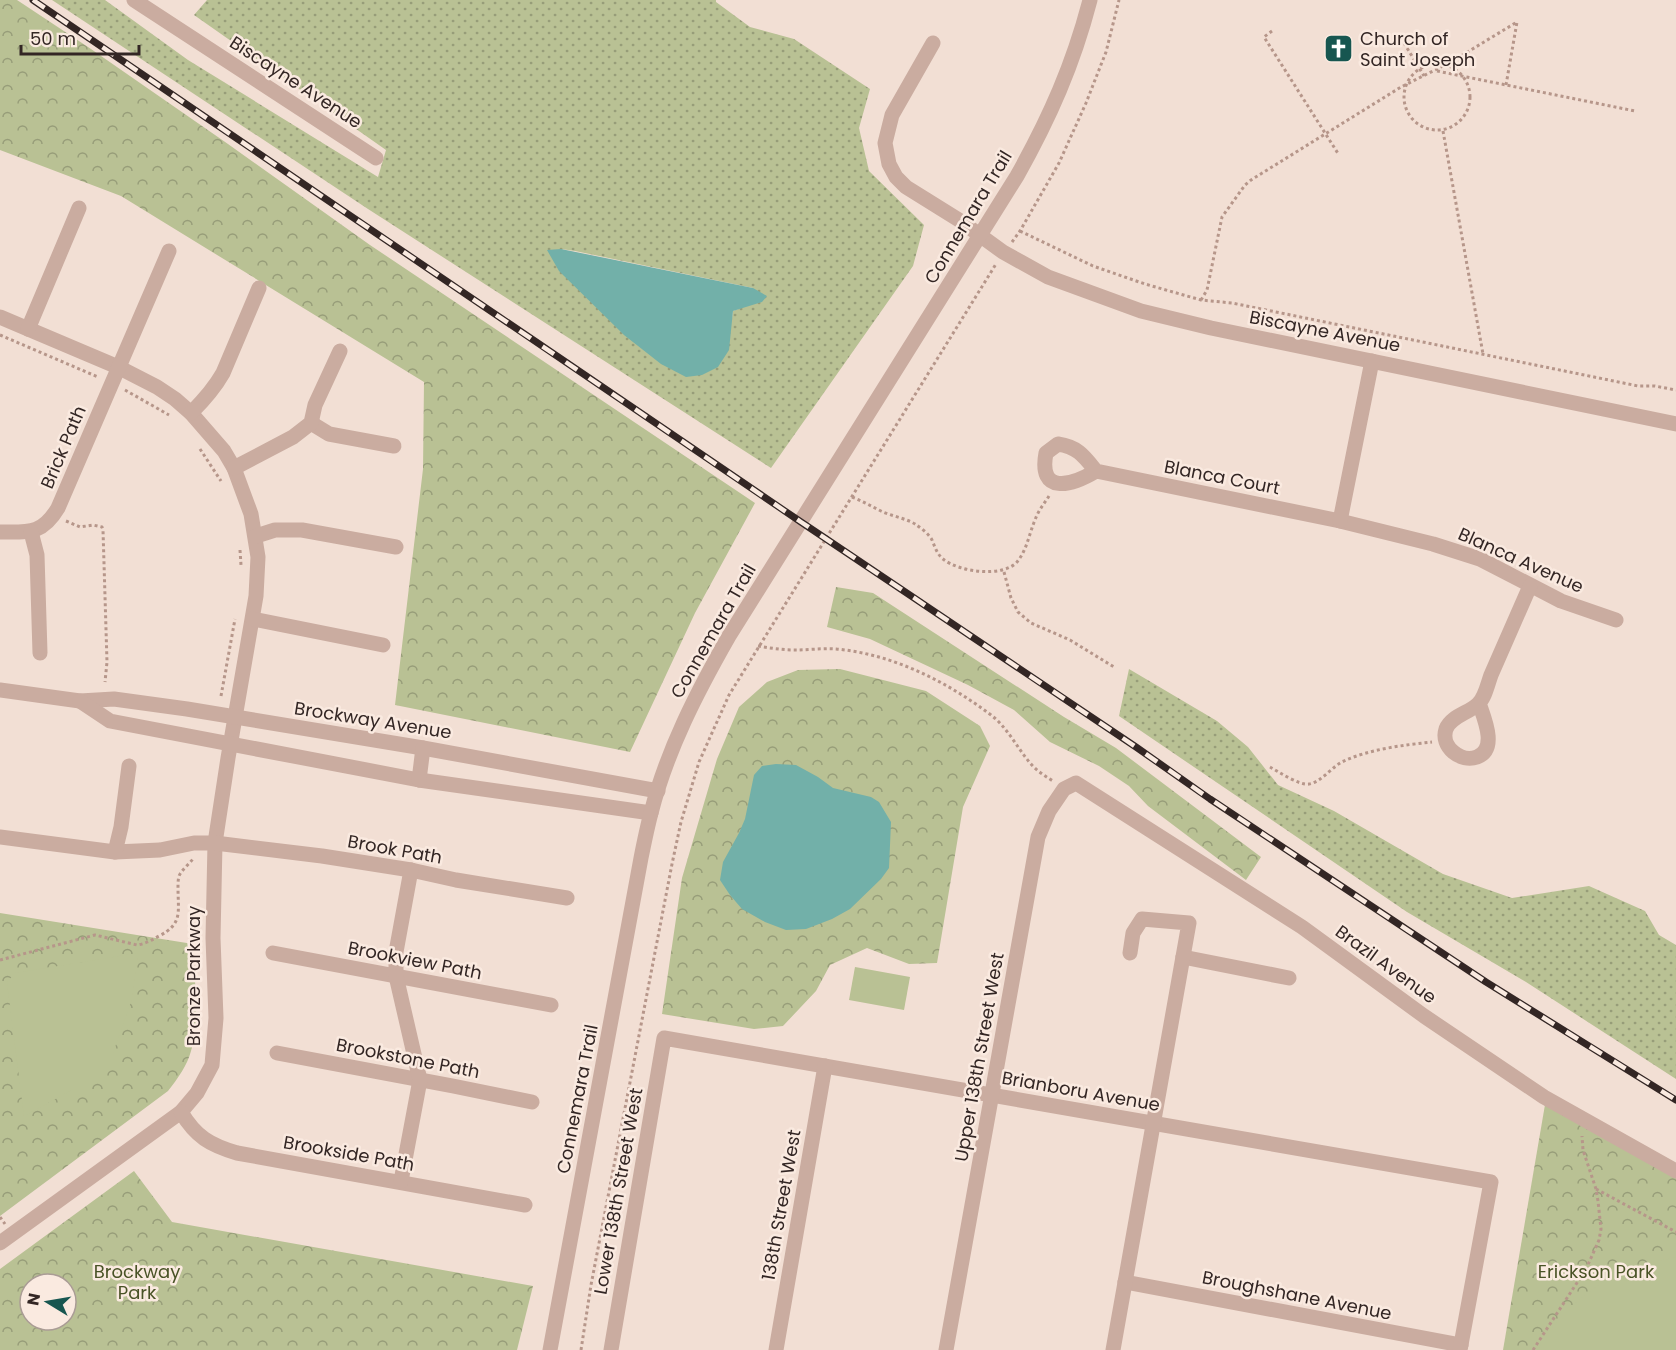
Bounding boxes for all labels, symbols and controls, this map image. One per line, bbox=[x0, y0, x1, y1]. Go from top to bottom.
scale bar bbox=[21, 18, 140, 56]
text: 50 m bbox=[30, 26, 76, 51]
place label: Church of Saint Joseph bbox=[1360, 26, 1475, 72]
street label: Biscayne Avenue bbox=[225, 30, 367, 134]
church icon: Church of Saint Joseph bbox=[1323, 32, 1355, 64]
street label: Connemara Trail bbox=[918, 146, 1018, 288]
street label: Biscayne Avenue bbox=[1247, 304, 1403, 358]
street label: Brick Path bbox=[34, 402, 92, 492]
street label: Blanca Court bbox=[1162, 454, 1282, 500]
street label: Blanca Avenue bbox=[1454, 521, 1588, 599]
street label: Connemara Trail bbox=[664, 559, 762, 703]
street label: Brockway Avenue bbox=[293, 695, 453, 745]
street label: Brook Path bbox=[346, 828, 444, 870]
street label: Bronze Parkway bbox=[181, 906, 206, 1046]
street label: Brazil Avenue bbox=[1330, 919, 1442, 1009]
street label: Brookview Path bbox=[346, 935, 484, 985]
street label: Upper 138th Street West bbox=[948, 950, 1010, 1164]
street label: Connemara Trail bbox=[550, 1022, 604, 1176]
street label: Brookstone Path bbox=[334, 1032, 482, 1084]
street label: Brianboru Avenue bbox=[1000, 1065, 1162, 1117]
street label: Lower 138th Street West bbox=[587, 1086, 649, 1296]
street label: 138th Street West bbox=[755, 1128, 807, 1282]
street label: Brookside Path bbox=[281, 1129, 417, 1177]
park label: Brockway Park bbox=[94, 1259, 180, 1305]
park label: Erickson Park bbox=[1538, 1259, 1655, 1284]
street label: Broughshane Avenue bbox=[1200, 1264, 1394, 1326]
north arrow bbox=[18, 1272, 78, 1332]
text: N bbox=[21, 1291, 46, 1307]

